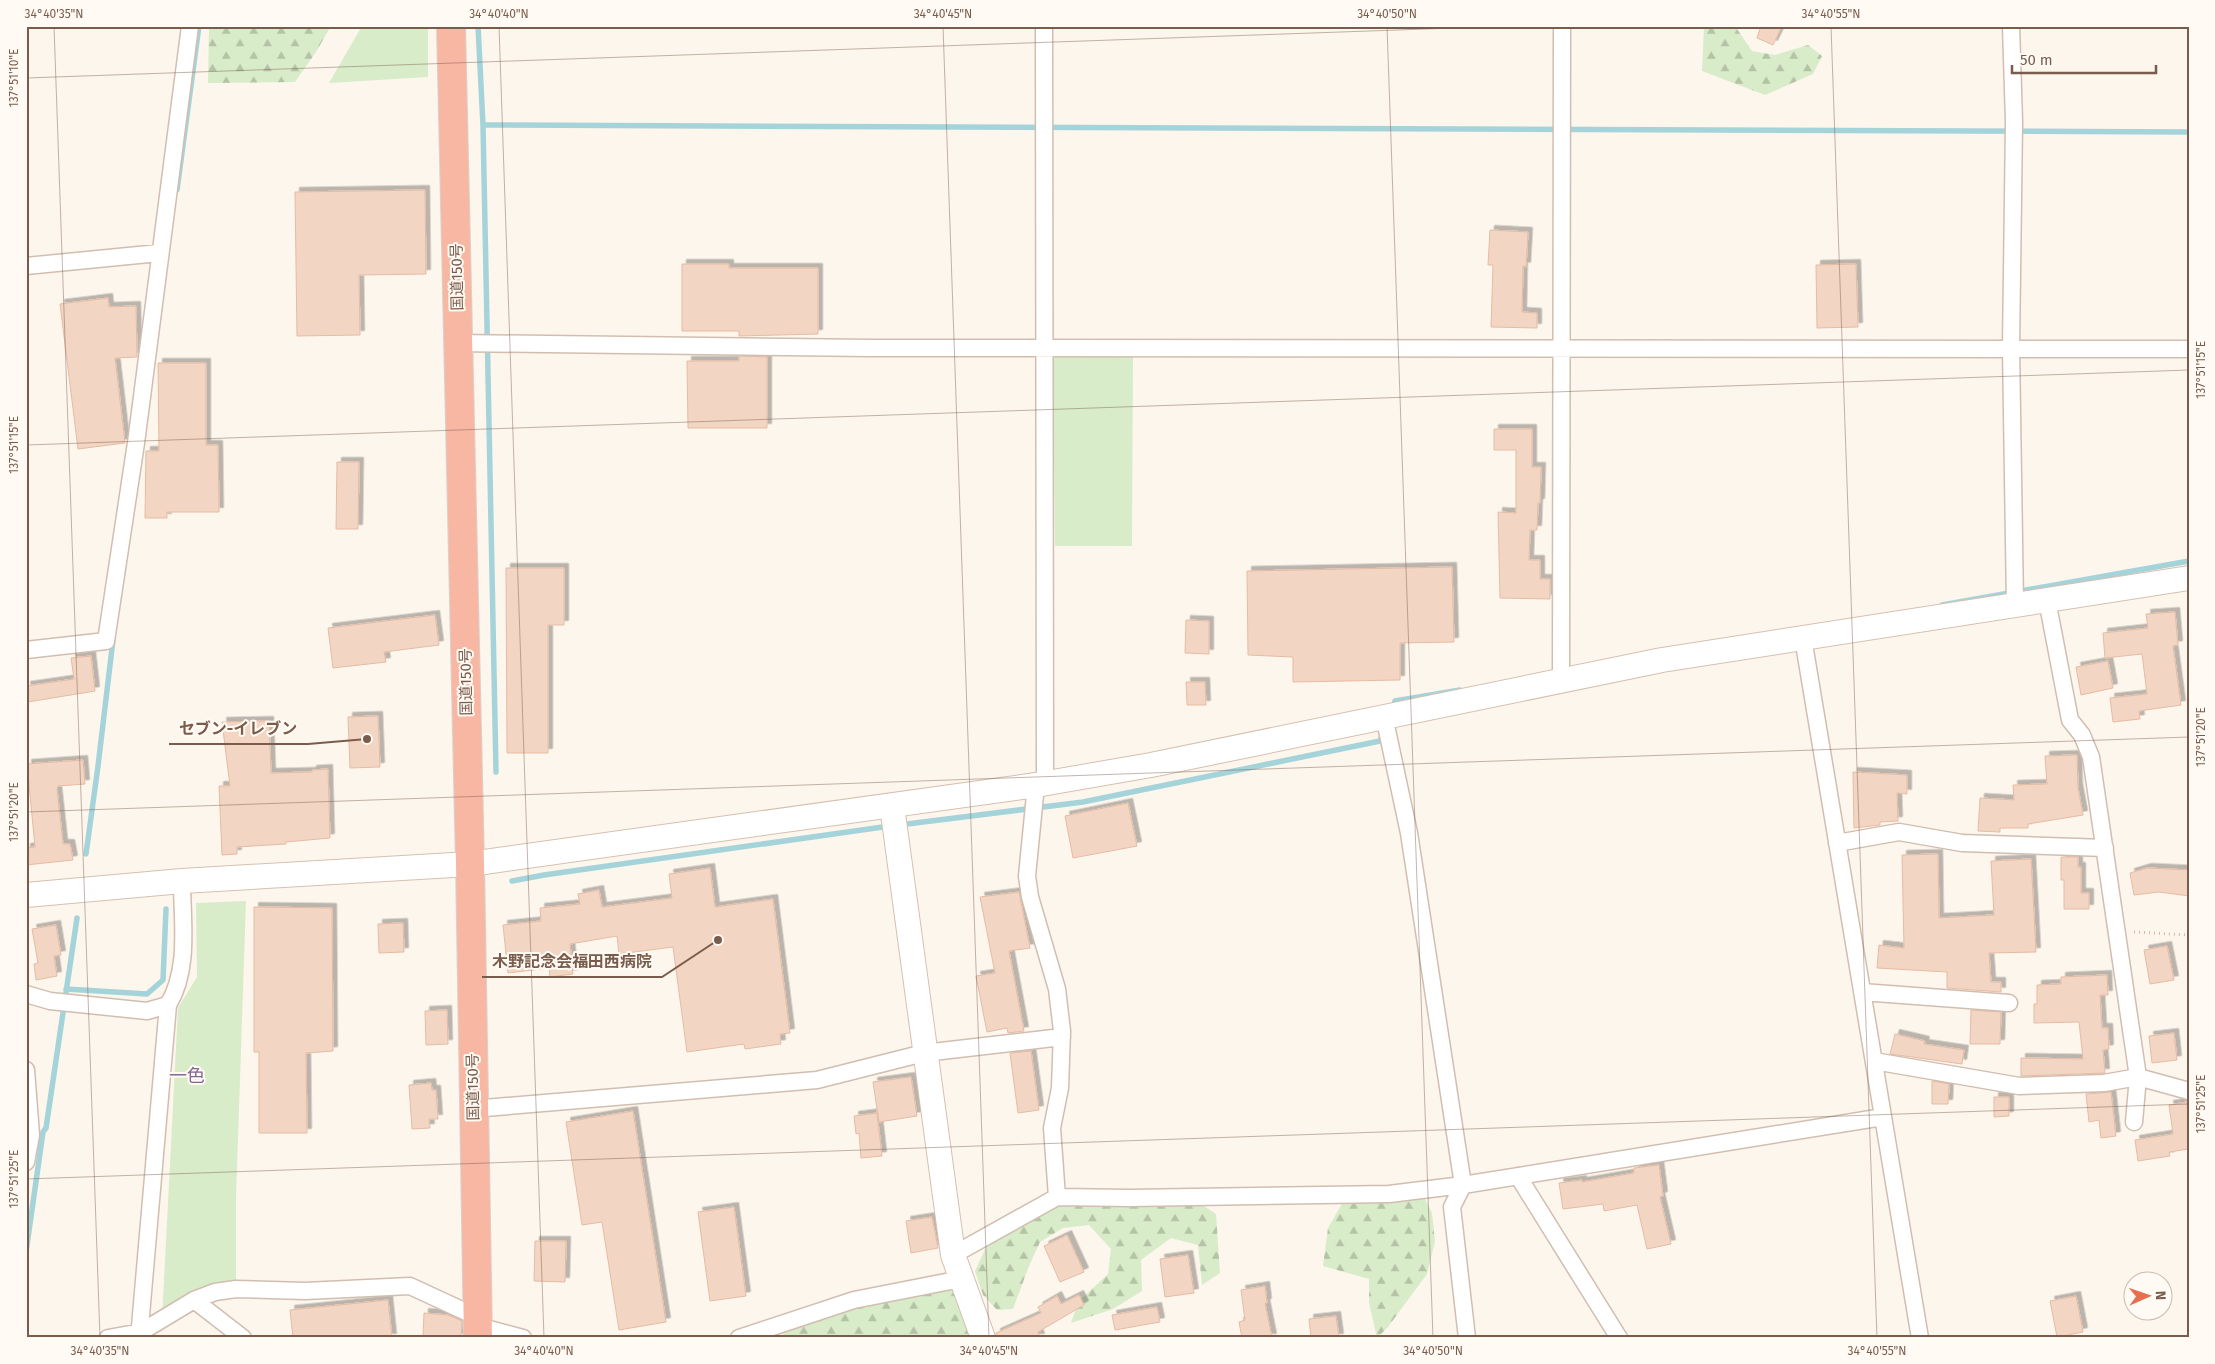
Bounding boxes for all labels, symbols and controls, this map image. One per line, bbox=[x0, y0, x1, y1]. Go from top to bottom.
text: 34°40'35"N bbox=[25, 7, 83, 21]
text: 34°40'40"N bbox=[469, 7, 529, 21]
text: 34°40'45"N bbox=[914, 7, 972, 21]
text: 34°40'50"N bbox=[1357, 7, 1417, 21]
text: 34°40'55"N bbox=[1802, 7, 1860, 21]
scale bar bbox=[2012, 42, 2156, 74]
text: 137°51'10"E bbox=[7, 48, 21, 108]
text: 50 m bbox=[2020, 51, 2053, 69]
street label: 国道150号 bbox=[447, 243, 467, 311]
text: 137°51'15"E bbox=[2194, 341, 2208, 399]
text: 137°51'15"E bbox=[7, 416, 21, 474]
street label: 国道150号 bbox=[456, 648, 476, 716]
text: 137°51'20"E bbox=[2194, 707, 2208, 767]
callout: セブン-イレブン bbox=[169, 713, 308, 744]
text: セブン-イレブン bbox=[179, 719, 297, 738]
text: 137°51'20"E bbox=[7, 782, 21, 842]
callout: 木野記念会福田西病院 bbox=[482, 946, 662, 977]
text: 木野記念会福田西病院 bbox=[492, 952, 652, 971]
street label: 国道150号 bbox=[463, 1053, 483, 1121]
district label: 一色 bbox=[169, 1065, 205, 1087]
text: 137°51'25"E bbox=[2194, 1075, 2208, 1133]
text: 137°51'25"E bbox=[7, 1150, 21, 1208]
north arrow bbox=[2122, 1272, 2172, 1322]
text: N bbox=[2152, 1291, 2169, 1301]
text: 34°40'35"N bbox=[71, 1344, 129, 1358]
text: 34°40'40"N bbox=[514, 1344, 574, 1358]
text: 34°40'45"N bbox=[960, 1344, 1018, 1358]
text: 34°40'50"N bbox=[1403, 1344, 1463, 1358]
text: 34°40'55"N bbox=[1848, 1344, 1906, 1358]

